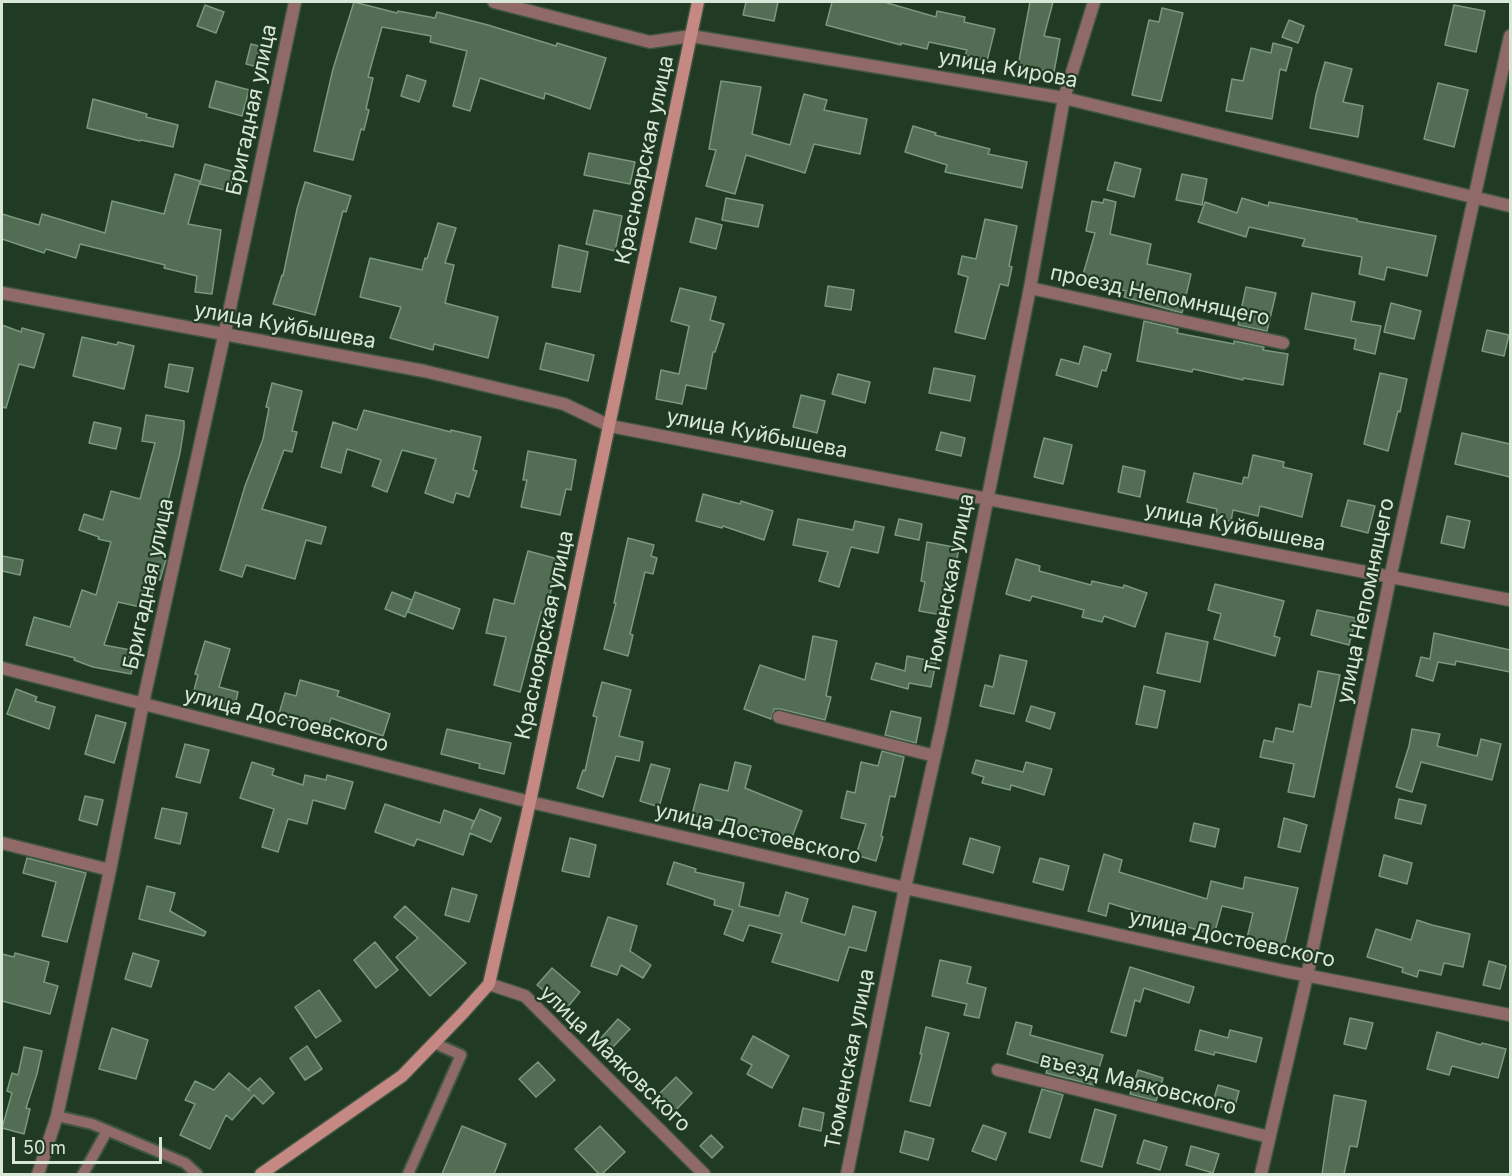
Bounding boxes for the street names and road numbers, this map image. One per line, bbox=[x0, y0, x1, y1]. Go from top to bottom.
street label: Бригадная улица bbox=[222, 22, 282, 198]
street label: улица Кирова bbox=[936, 44, 1080, 94]
street label: Красноярская улица bbox=[611, 53, 679, 267]
street label: проезд Непомнящего bbox=[1048, 260, 1272, 332]
street label: улица Куйбышева bbox=[192, 298, 378, 354]
street label: улица Куйбышева bbox=[664, 404, 850, 464]
street label: Тюменская улица bbox=[920, 492, 980, 676]
street label: Бригадная улица bbox=[119, 496, 179, 672]
street label: улица Непомнящего bbox=[1332, 496, 1400, 706]
street label: улица Куйбышева bbox=[1142, 497, 1328, 557]
street label: Красноярская улица bbox=[511, 528, 579, 742]
street label: улица Достоевского bbox=[181, 682, 391, 758]
street label: улица Достоевского bbox=[653, 798, 863, 870]
street label: улица Достоевского bbox=[1126, 905, 1338, 973]
street label: Тюменская улица bbox=[820, 967, 880, 1151]
street label: улица Маяковского bbox=[534, 980, 696, 1138]
street label: въезд Маяковского bbox=[1037, 1047, 1239, 1121]

